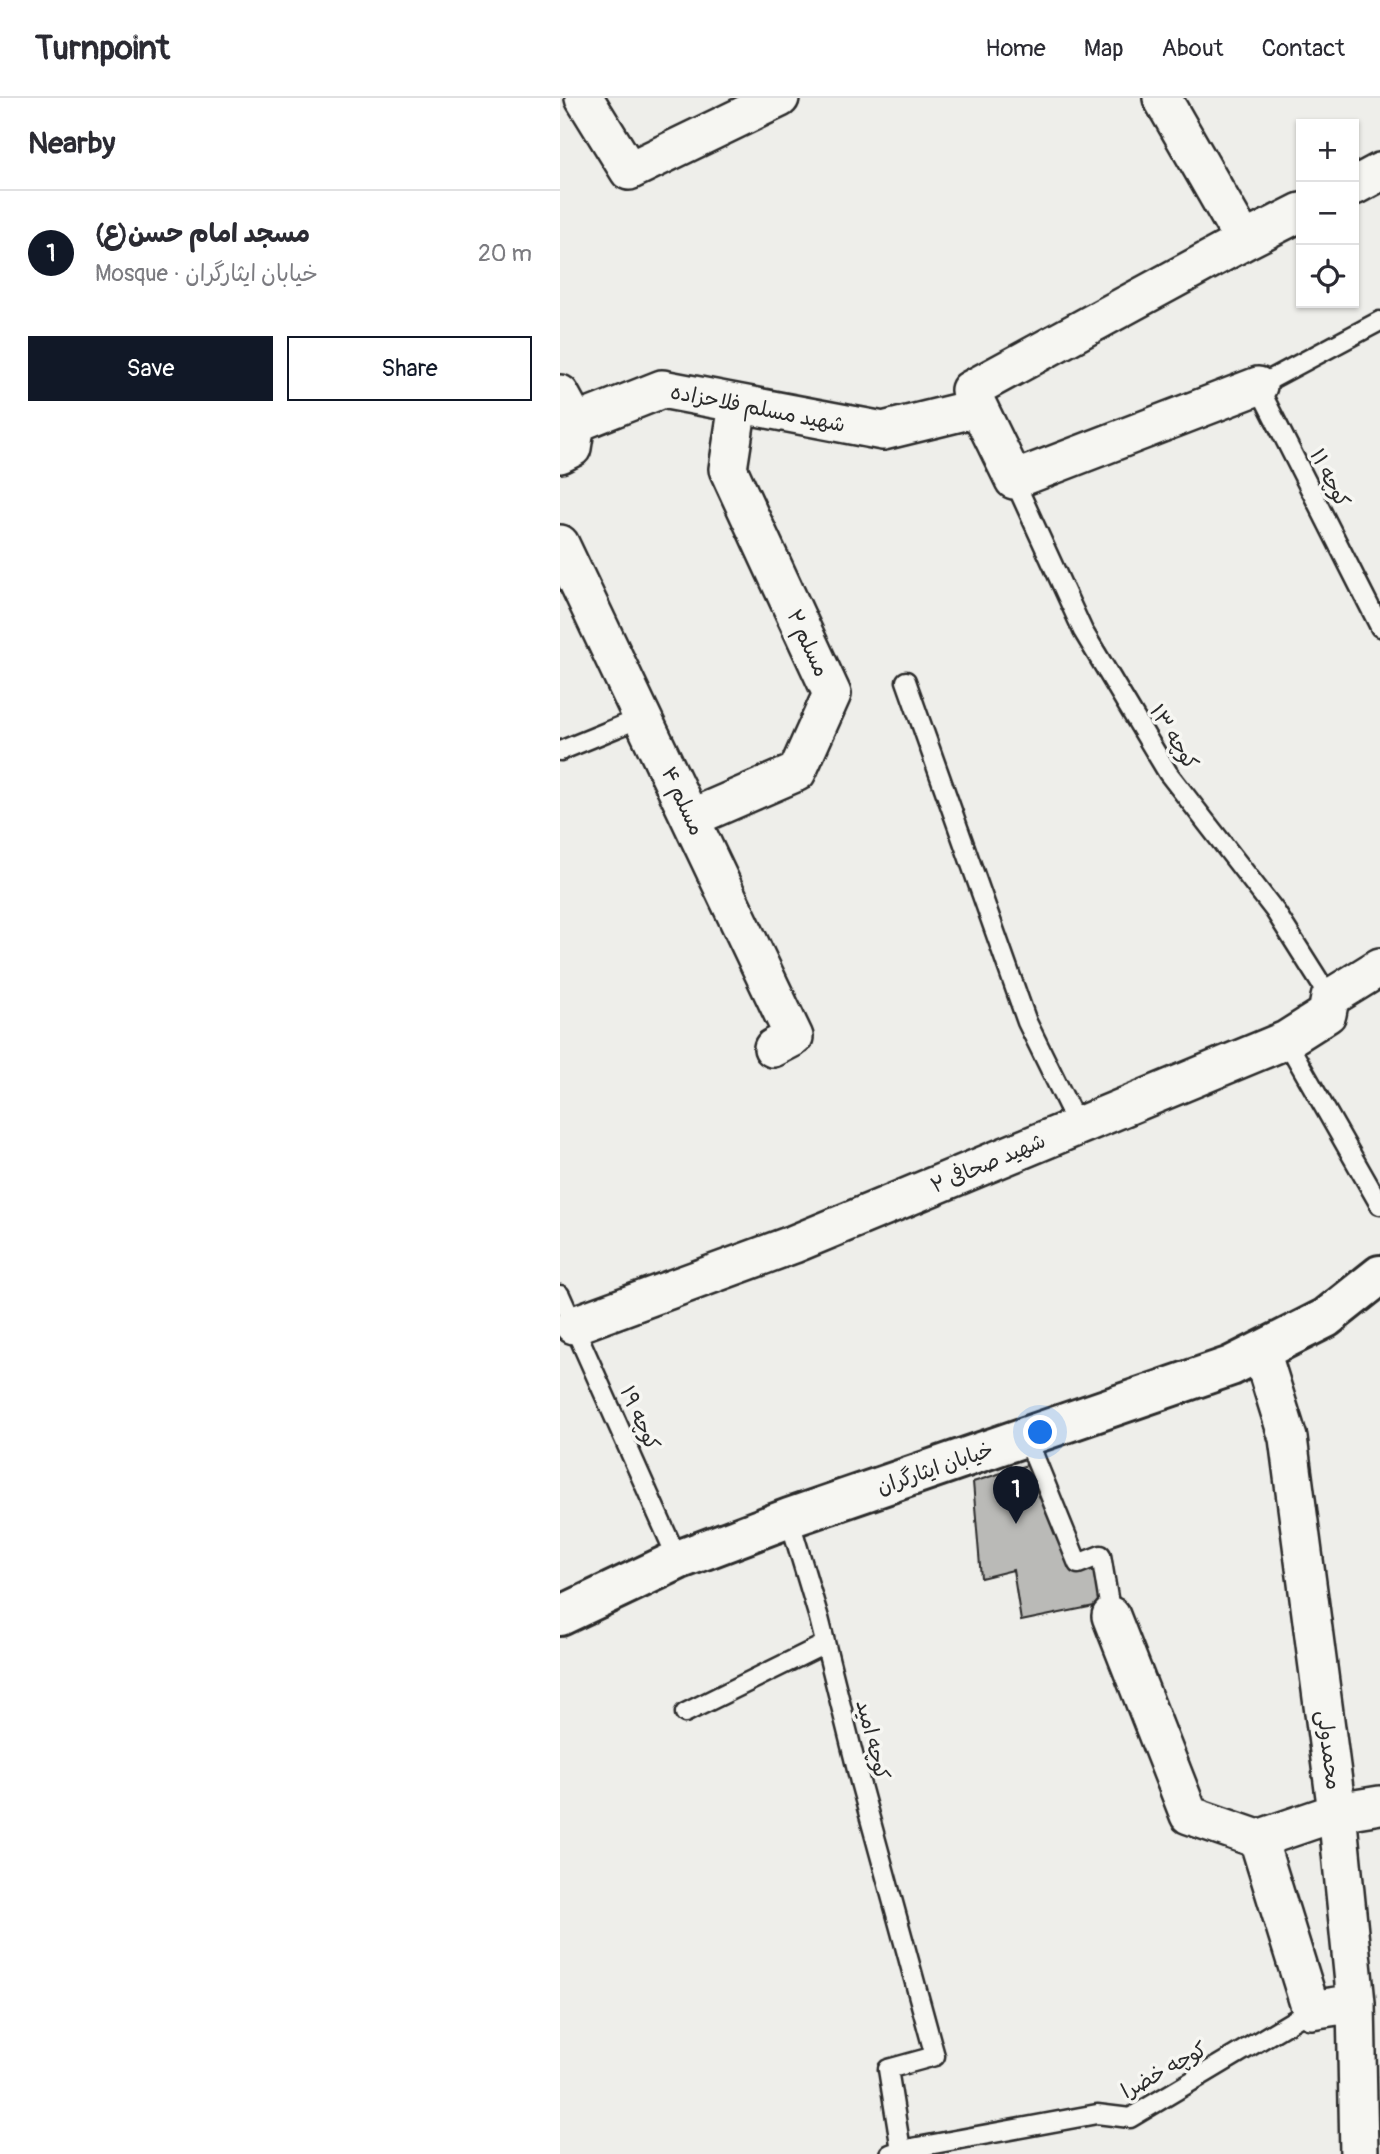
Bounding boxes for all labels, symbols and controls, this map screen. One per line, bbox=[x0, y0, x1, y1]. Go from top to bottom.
text: Turnpoint bbox=[35, 28, 170, 69]
text: Home bbox=[985, 34, 1046, 63]
text: Map bbox=[1084, 34, 1124, 63]
text: About bbox=[1162, 34, 1224, 63]
text: Contact bbox=[1262, 34, 1345, 63]
map controls bbox=[1296, 119, 1359, 308]
button: + bbox=[1296, 119, 1359, 182]
text: Nearby bbox=[28, 125, 115, 162]
button: − bbox=[1296, 182, 1359, 245]
text: مسجد امام حسن(ع) bbox=[95, 218, 310, 250]
text: 1 bbox=[47, 239, 56, 268]
text: 20 m bbox=[478, 239, 532, 268]
button: locate bbox=[1296, 245, 1359, 308]
text: Mosque · خیابان ایثارگران bbox=[95, 259, 318, 288]
button: Save bbox=[28, 336, 273, 401]
button: Share bbox=[287, 336, 532, 401]
street label: شهید مسلم فلاحزاده bbox=[668, 378, 848, 441]
street label: کوچه ۱۱ bbox=[1303, 444, 1356, 512]
street label: مسلم ۲ bbox=[778, 605, 835, 682]
street label: کوچه ۱۳ bbox=[1143, 700, 1204, 775]
street label: مسلم ۴ bbox=[653, 763, 710, 841]
street label: شهید صحافی ۲ bbox=[926, 1126, 1050, 1200]
street label: کوچه ۱۹ bbox=[613, 1382, 666, 1455]
your location bbox=[1023, 1415, 1057, 1449]
street label: خیابان ایثارگران bbox=[873, 1436, 997, 1501]
pin: 1 bbox=[993, 1466, 1039, 1524]
street label: کوچه امید bbox=[850, 1697, 896, 1783]
street label: محمدولی bbox=[1310, 1709, 1347, 1791]
street label: کوچه خضرا bbox=[1116, 2036, 1212, 2105]

